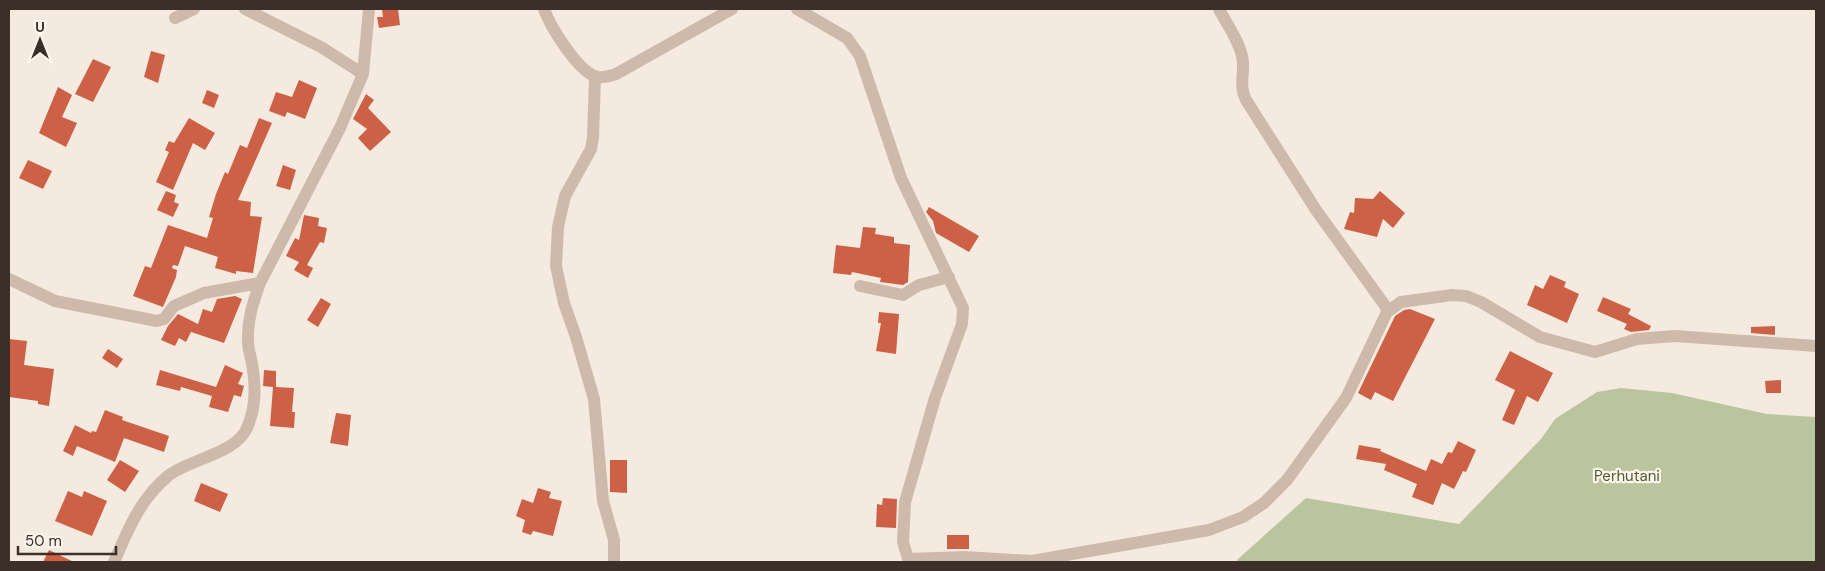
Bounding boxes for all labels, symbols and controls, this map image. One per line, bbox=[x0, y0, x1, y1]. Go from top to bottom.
north arrow bbox=[15, 15, 65, 65]
text: U bbox=[35, 18, 45, 36]
park label: Perhutani bbox=[1594, 466, 1660, 486]
scale bar bbox=[18, 524, 115, 556]
text: 50 m bbox=[25, 531, 62, 551]

